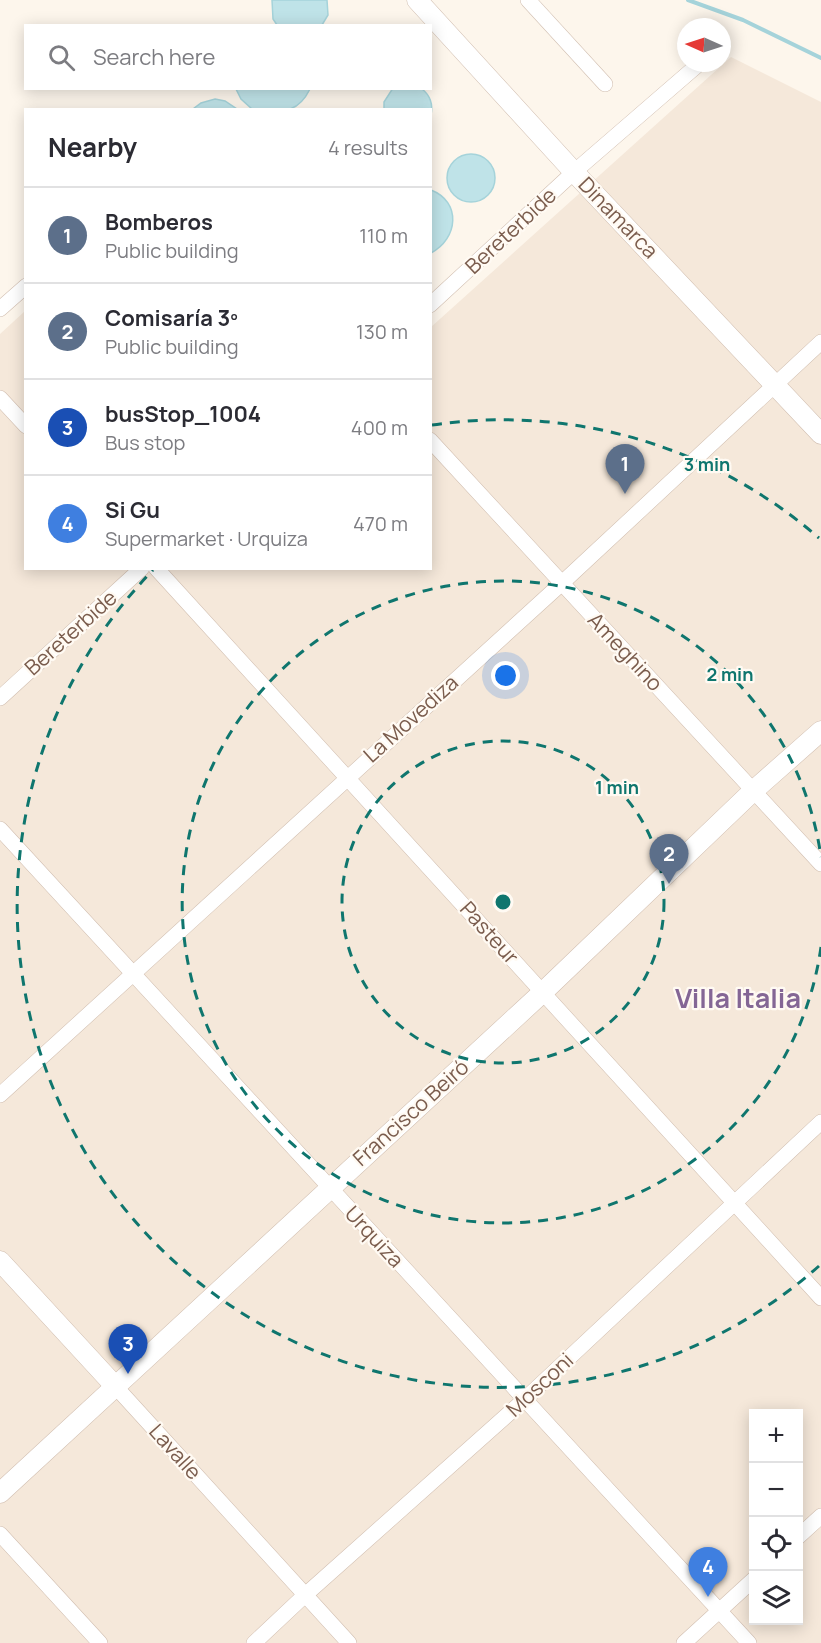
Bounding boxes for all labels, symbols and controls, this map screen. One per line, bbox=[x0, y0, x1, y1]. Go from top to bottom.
north arrow bbox=[677, 18, 731, 72]
search box bbox=[24, 24, 432, 90]
icon: search bbox=[45, 41, 78, 74]
text: Search here bbox=[93, 42, 215, 72]
text: Nearby bbox=[48, 129, 137, 165]
text: 4 results bbox=[328, 134, 408, 161]
street label: Dinamarca bbox=[573, 170, 665, 264]
street label: Bereterbide bbox=[459, 181, 562, 280]
text: Bomberos bbox=[105, 207, 213, 237]
text: 1 bbox=[63, 222, 72, 249]
text: 110 m bbox=[359, 222, 408, 249]
text: Public building bbox=[105, 237, 239, 264]
text: Comisaría 3º bbox=[105, 303, 238, 333]
text: 2 bbox=[62, 318, 73, 345]
text: 130 m bbox=[356, 318, 408, 345]
text: Public building bbox=[105, 333, 239, 360]
text: busStop_1004 bbox=[105, 399, 261, 429]
text: 3 bbox=[62, 414, 73, 441]
text: 400 m bbox=[351, 414, 408, 441]
text: Bus stop bbox=[105, 429, 185, 456]
pin: 1 bbox=[606, 444, 644, 494]
text: 3 min bbox=[684, 452, 730, 476]
text: Si Gu bbox=[105, 495, 160, 525]
text: 4 bbox=[61, 510, 74, 537]
text: 470 m bbox=[353, 510, 408, 537]
text: Supermarket · Urquiza bbox=[105, 525, 308, 552]
street label: Bereterbide bbox=[18, 583, 122, 681]
street label: Ameghino bbox=[582, 606, 669, 697]
your location bbox=[491, 661, 520, 690]
text: 2 min bbox=[707, 662, 753, 686]
street label: La Movediza bbox=[357, 668, 464, 768]
text: 1 min bbox=[595, 775, 639, 799]
pin: 2 bbox=[650, 834, 688, 884]
centre of rings bbox=[493, 892, 513, 912]
street label: Pasteur bbox=[454, 895, 526, 970]
district label: Villa Italia bbox=[675, 979, 801, 1016]
street label: Francisco Beiró bbox=[346, 1053, 474, 1172]
street label: Urquiza bbox=[339, 1200, 410, 1273]
pin: 3 bbox=[108, 1324, 148, 1374]
street label: Mosconi bbox=[500, 1346, 579, 1423]
map controls bbox=[749, 1409, 803, 1625]
button: + bbox=[749, 1409, 803, 1463]
street label: Lavalle bbox=[143, 1418, 208, 1485]
button: − bbox=[749, 1463, 803, 1517]
button: locate bbox=[749, 1517, 803, 1571]
pin: 4 bbox=[688, 1548, 728, 1597]
button: layers bbox=[749, 1571, 803, 1625]

